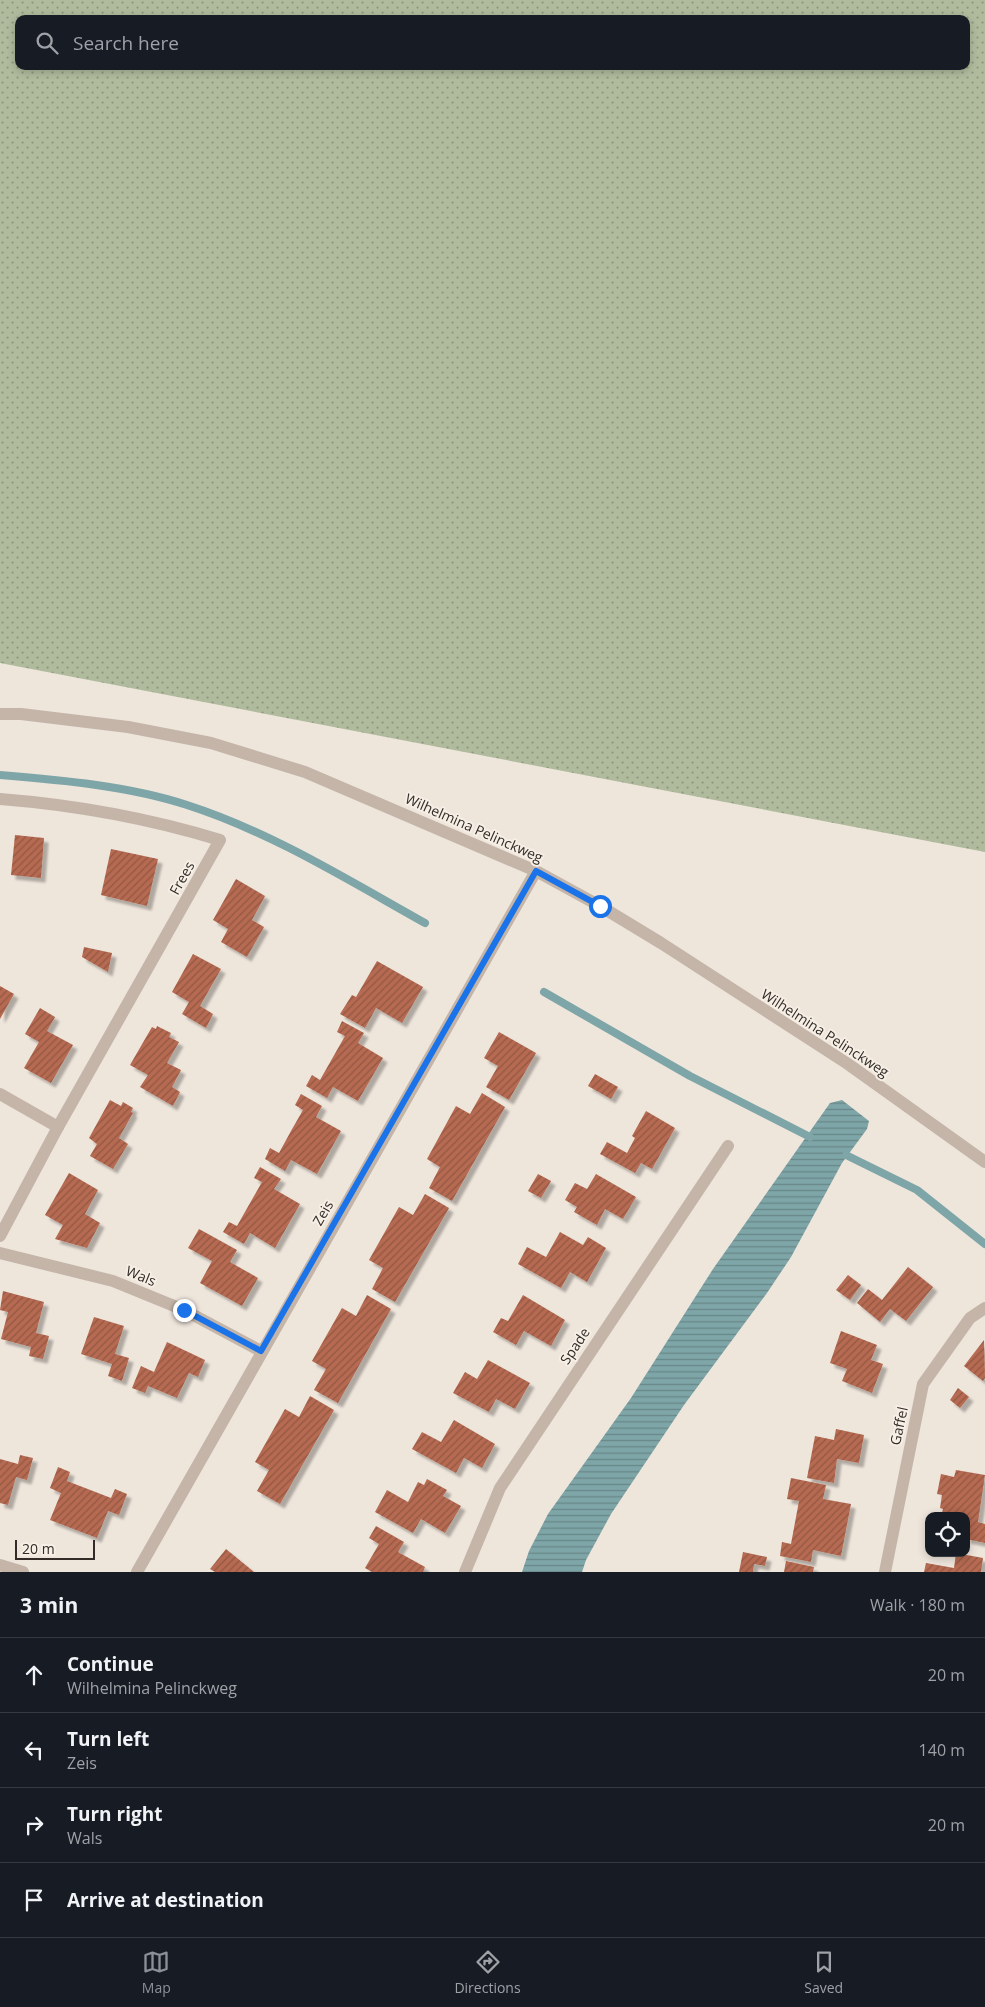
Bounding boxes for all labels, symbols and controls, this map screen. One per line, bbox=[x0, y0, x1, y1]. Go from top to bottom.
search box bbox=[15, 15, 970, 70]
icon: search bbox=[33, 29, 61, 57]
text: Search here bbox=[73, 30, 179, 56]
street label: Wilhelmina Pelinckweg bbox=[402, 789, 546, 867]
street label: Frees bbox=[165, 857, 199, 898]
route start bbox=[589, 895, 612, 918]
street label: Wilhelmina Pelinckweg bbox=[758, 984, 893, 1081]
street label: Zeis bbox=[308, 1196, 337, 1229]
street label: Wals bbox=[123, 1261, 159, 1290]
route end bbox=[173, 1299, 196, 1322]
street label: Spade bbox=[555, 1324, 594, 1368]
street label: Gaffel bbox=[885, 1405, 912, 1447]
map controls bbox=[925, 1512, 970, 1557]
button: locate bbox=[925, 1512, 970, 1557]
scale bar bbox=[15, 1537, 95, 1560]
text: 20 m bbox=[22, 1539, 55, 1558]
text: 3 min bbox=[20, 1591, 78, 1619]
text: Walk · 180 m bbox=[870, 1594, 965, 1616]
text: Continue bbox=[67, 1651, 154, 1677]
icon: ahead bbox=[20, 1661, 48, 1689]
text: 20 m bbox=[928, 1664, 965, 1686]
text: Wilhelmina Pelinckweg bbox=[67, 1677, 237, 1699]
text: Turn left bbox=[67, 1726, 149, 1752]
icon: left bbox=[20, 1736, 48, 1764]
text: 140 m bbox=[919, 1739, 965, 1761]
text: Zeis bbox=[67, 1752, 97, 1774]
text: Turn right bbox=[67, 1801, 162, 1827]
icon: right bbox=[20, 1811, 48, 1839]
text: 20 m bbox=[928, 1814, 965, 1836]
text: Wals bbox=[67, 1827, 102, 1849]
icon: arrive bbox=[20, 1886, 48, 1914]
text: Arrive at destination bbox=[67, 1887, 264, 1913]
tab: Map bbox=[142, 1948, 171, 1997]
tab: Directions bbox=[454, 1948, 521, 1997]
tab: Saved bbox=[804, 1948, 843, 1997]

